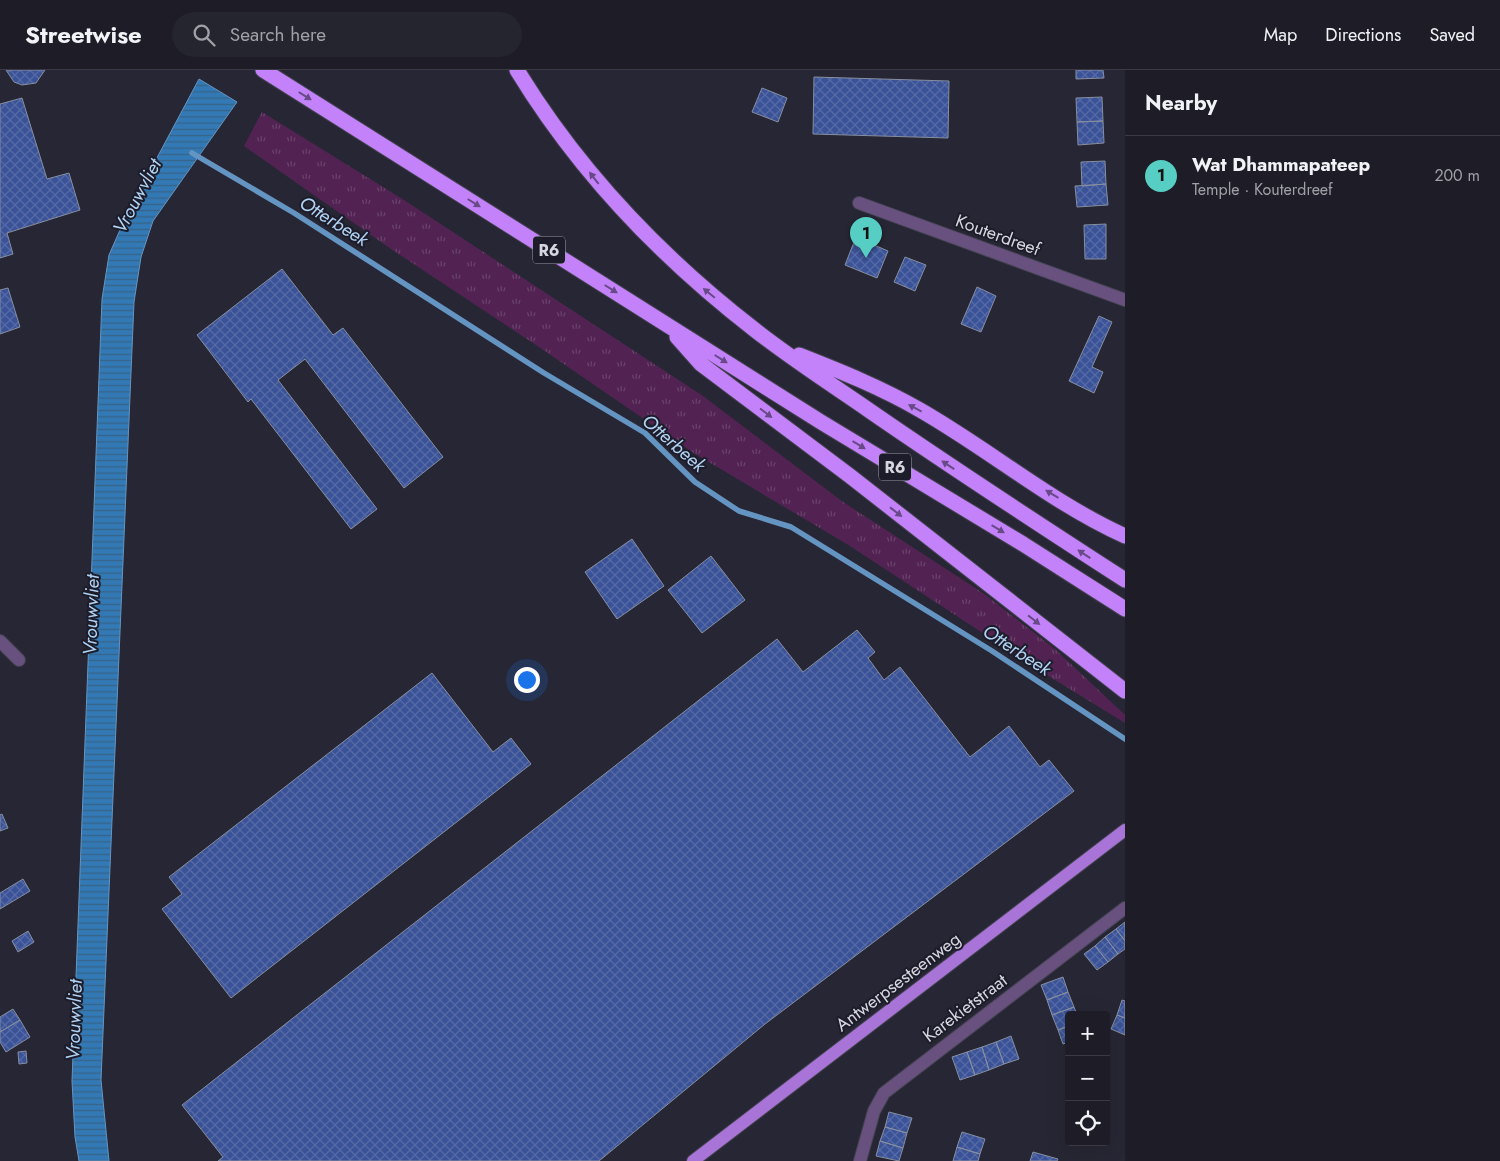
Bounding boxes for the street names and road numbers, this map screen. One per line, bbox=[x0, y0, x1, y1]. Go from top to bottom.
street label: Kouterdreef bbox=[952, 208, 1045, 263]
road number: R6 bbox=[533, 236, 565, 264]
road number: R6 bbox=[879, 454, 911, 481]
street label: Antwerpsesteenweg bbox=[830, 926, 966, 1038]
street label: Karekietstraat bbox=[917, 967, 1013, 1048]

